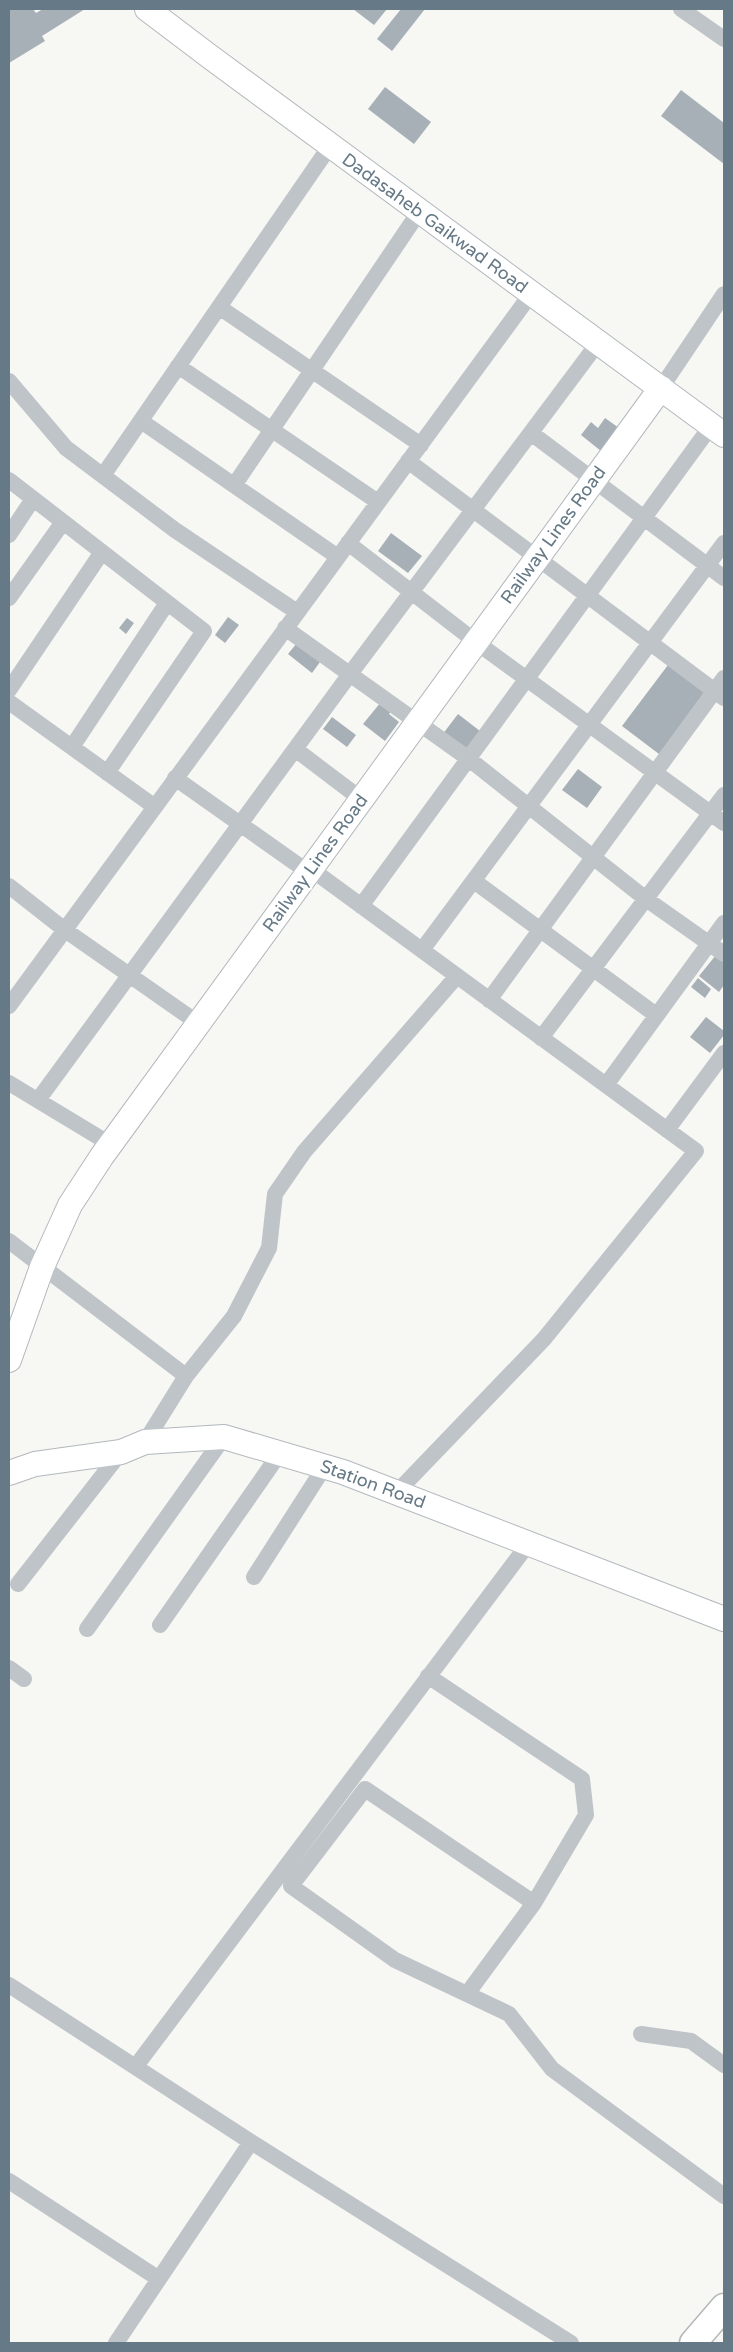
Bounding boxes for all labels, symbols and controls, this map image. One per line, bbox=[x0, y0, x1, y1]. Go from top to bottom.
street label: Dadasaheb Gaikwad Road bbox=[338, 148, 532, 298]
street label: Railway Lines Road bbox=[496, 462, 610, 608]
street label: Railway Lines Road bbox=[258, 790, 372, 936]
street label: Station Road bbox=[317, 1455, 429, 1513]

